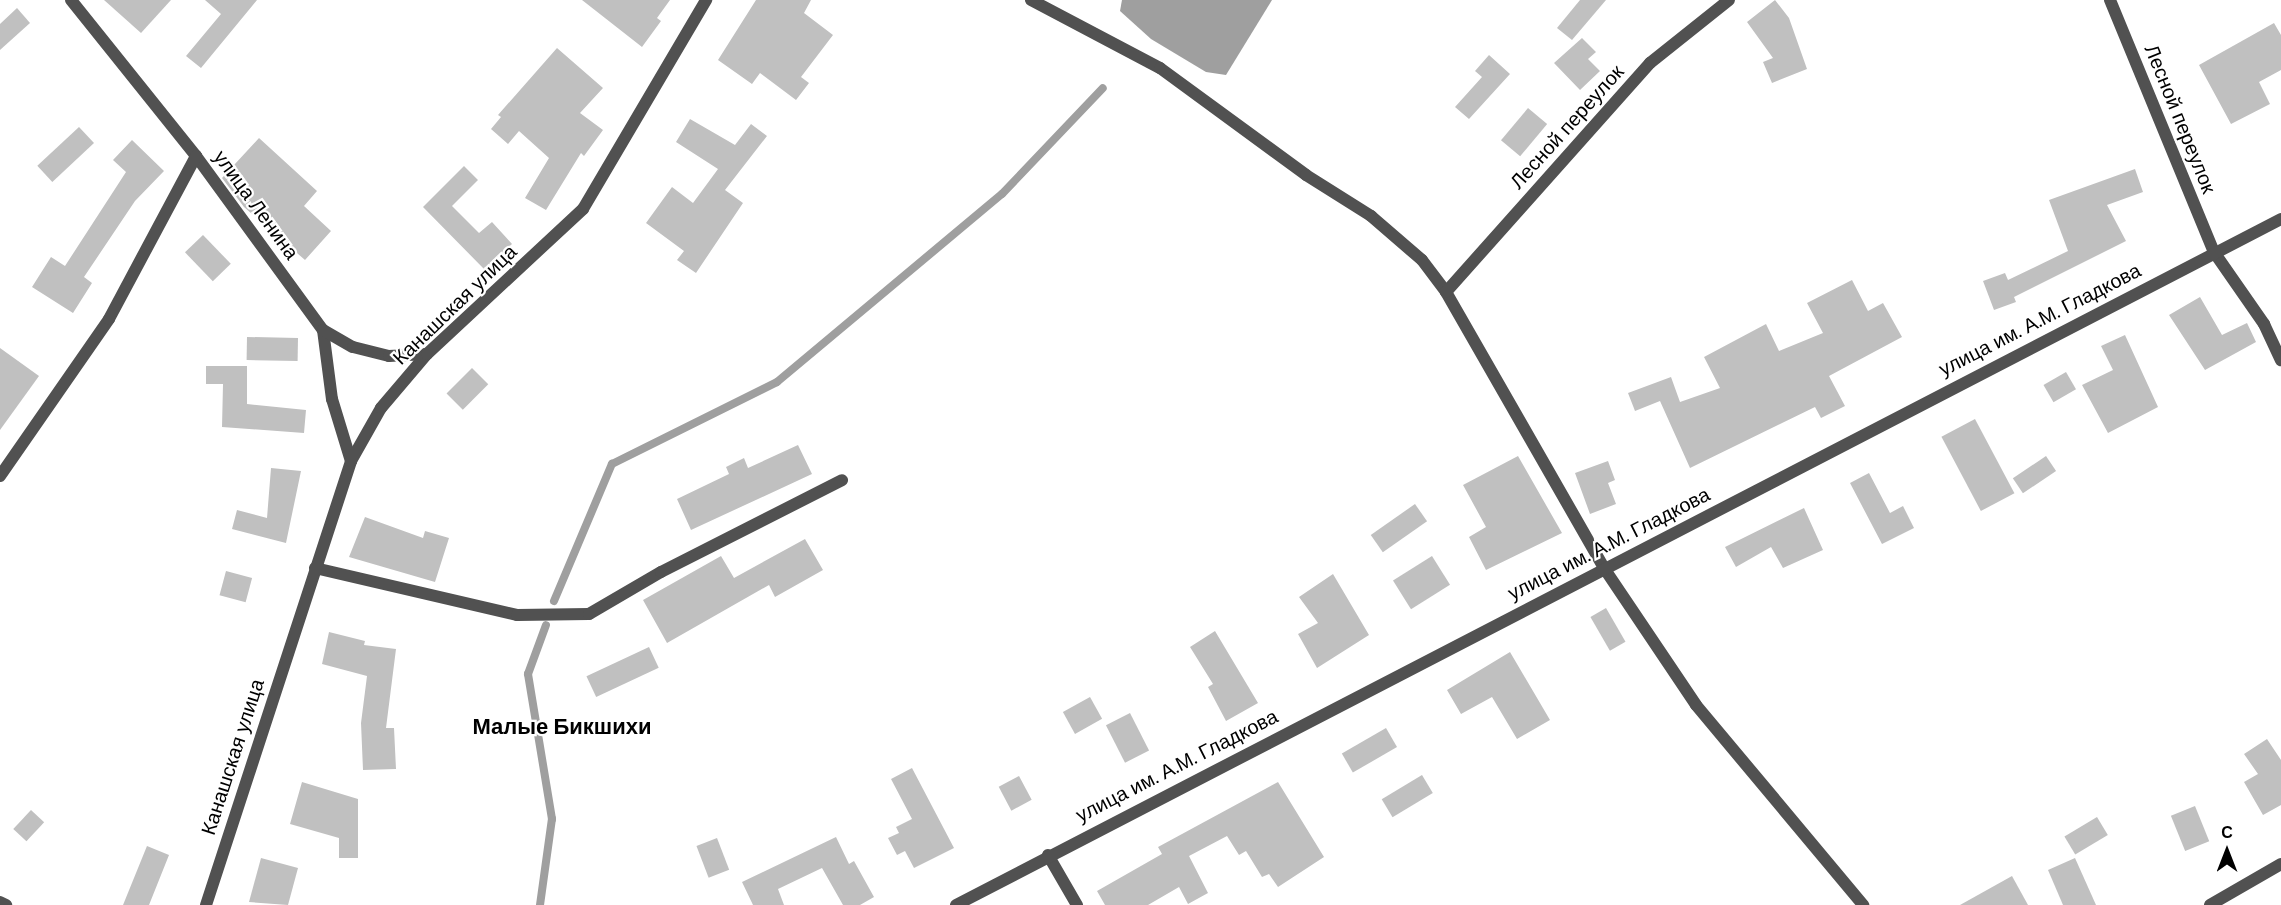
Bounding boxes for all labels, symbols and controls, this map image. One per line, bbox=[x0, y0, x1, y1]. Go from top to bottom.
street label: Лесной переулок bbox=[2139, 41, 2221, 197]
street label: Лесной переулок bbox=[1505, 60, 1629, 194]
street label: улица Ленина bbox=[208, 146, 304, 264]
street label: Канашская улица bbox=[388, 240, 522, 370]
street label: улица им. А.М. Гладкова bbox=[1935, 259, 2145, 381]
street label: улица им. А.М. Гладкова bbox=[1504, 483, 1714, 605]
street label: Канашская улица bbox=[196, 676, 270, 838]
street label: улица им. А.М. Гладкова bbox=[1072, 705, 1282, 827]
district label: Малые Бикшихи bbox=[473, 714, 651, 740]
north arrow bbox=[2197, 821, 2257, 881]
text: С bbox=[2221, 822, 2233, 843]

